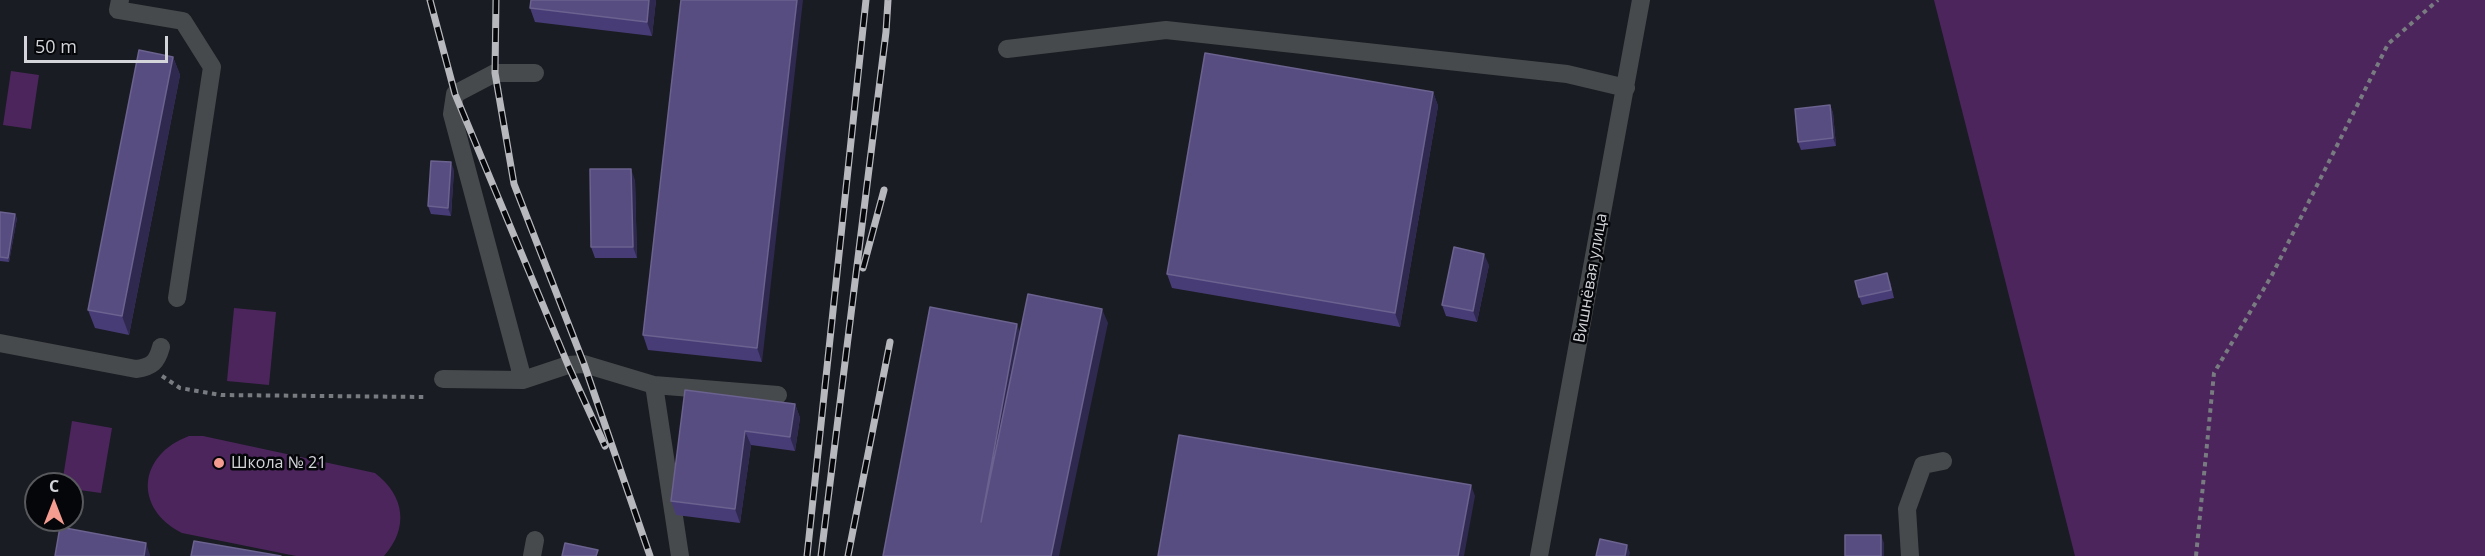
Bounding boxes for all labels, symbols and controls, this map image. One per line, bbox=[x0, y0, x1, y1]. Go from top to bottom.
scale bar bbox=[27, 24, 171, 62]
text: 50 m bbox=[35, 34, 77, 58]
street label: Вишнёвая улица bbox=[1570, 212, 1612, 344]
place label: Школа № 21 bbox=[231, 453, 326, 473]
marker: Школа № 21 bbox=[212, 456, 226, 470]
north arrow bbox=[24, 472, 84, 532]
text: С bbox=[49, 475, 59, 497]

